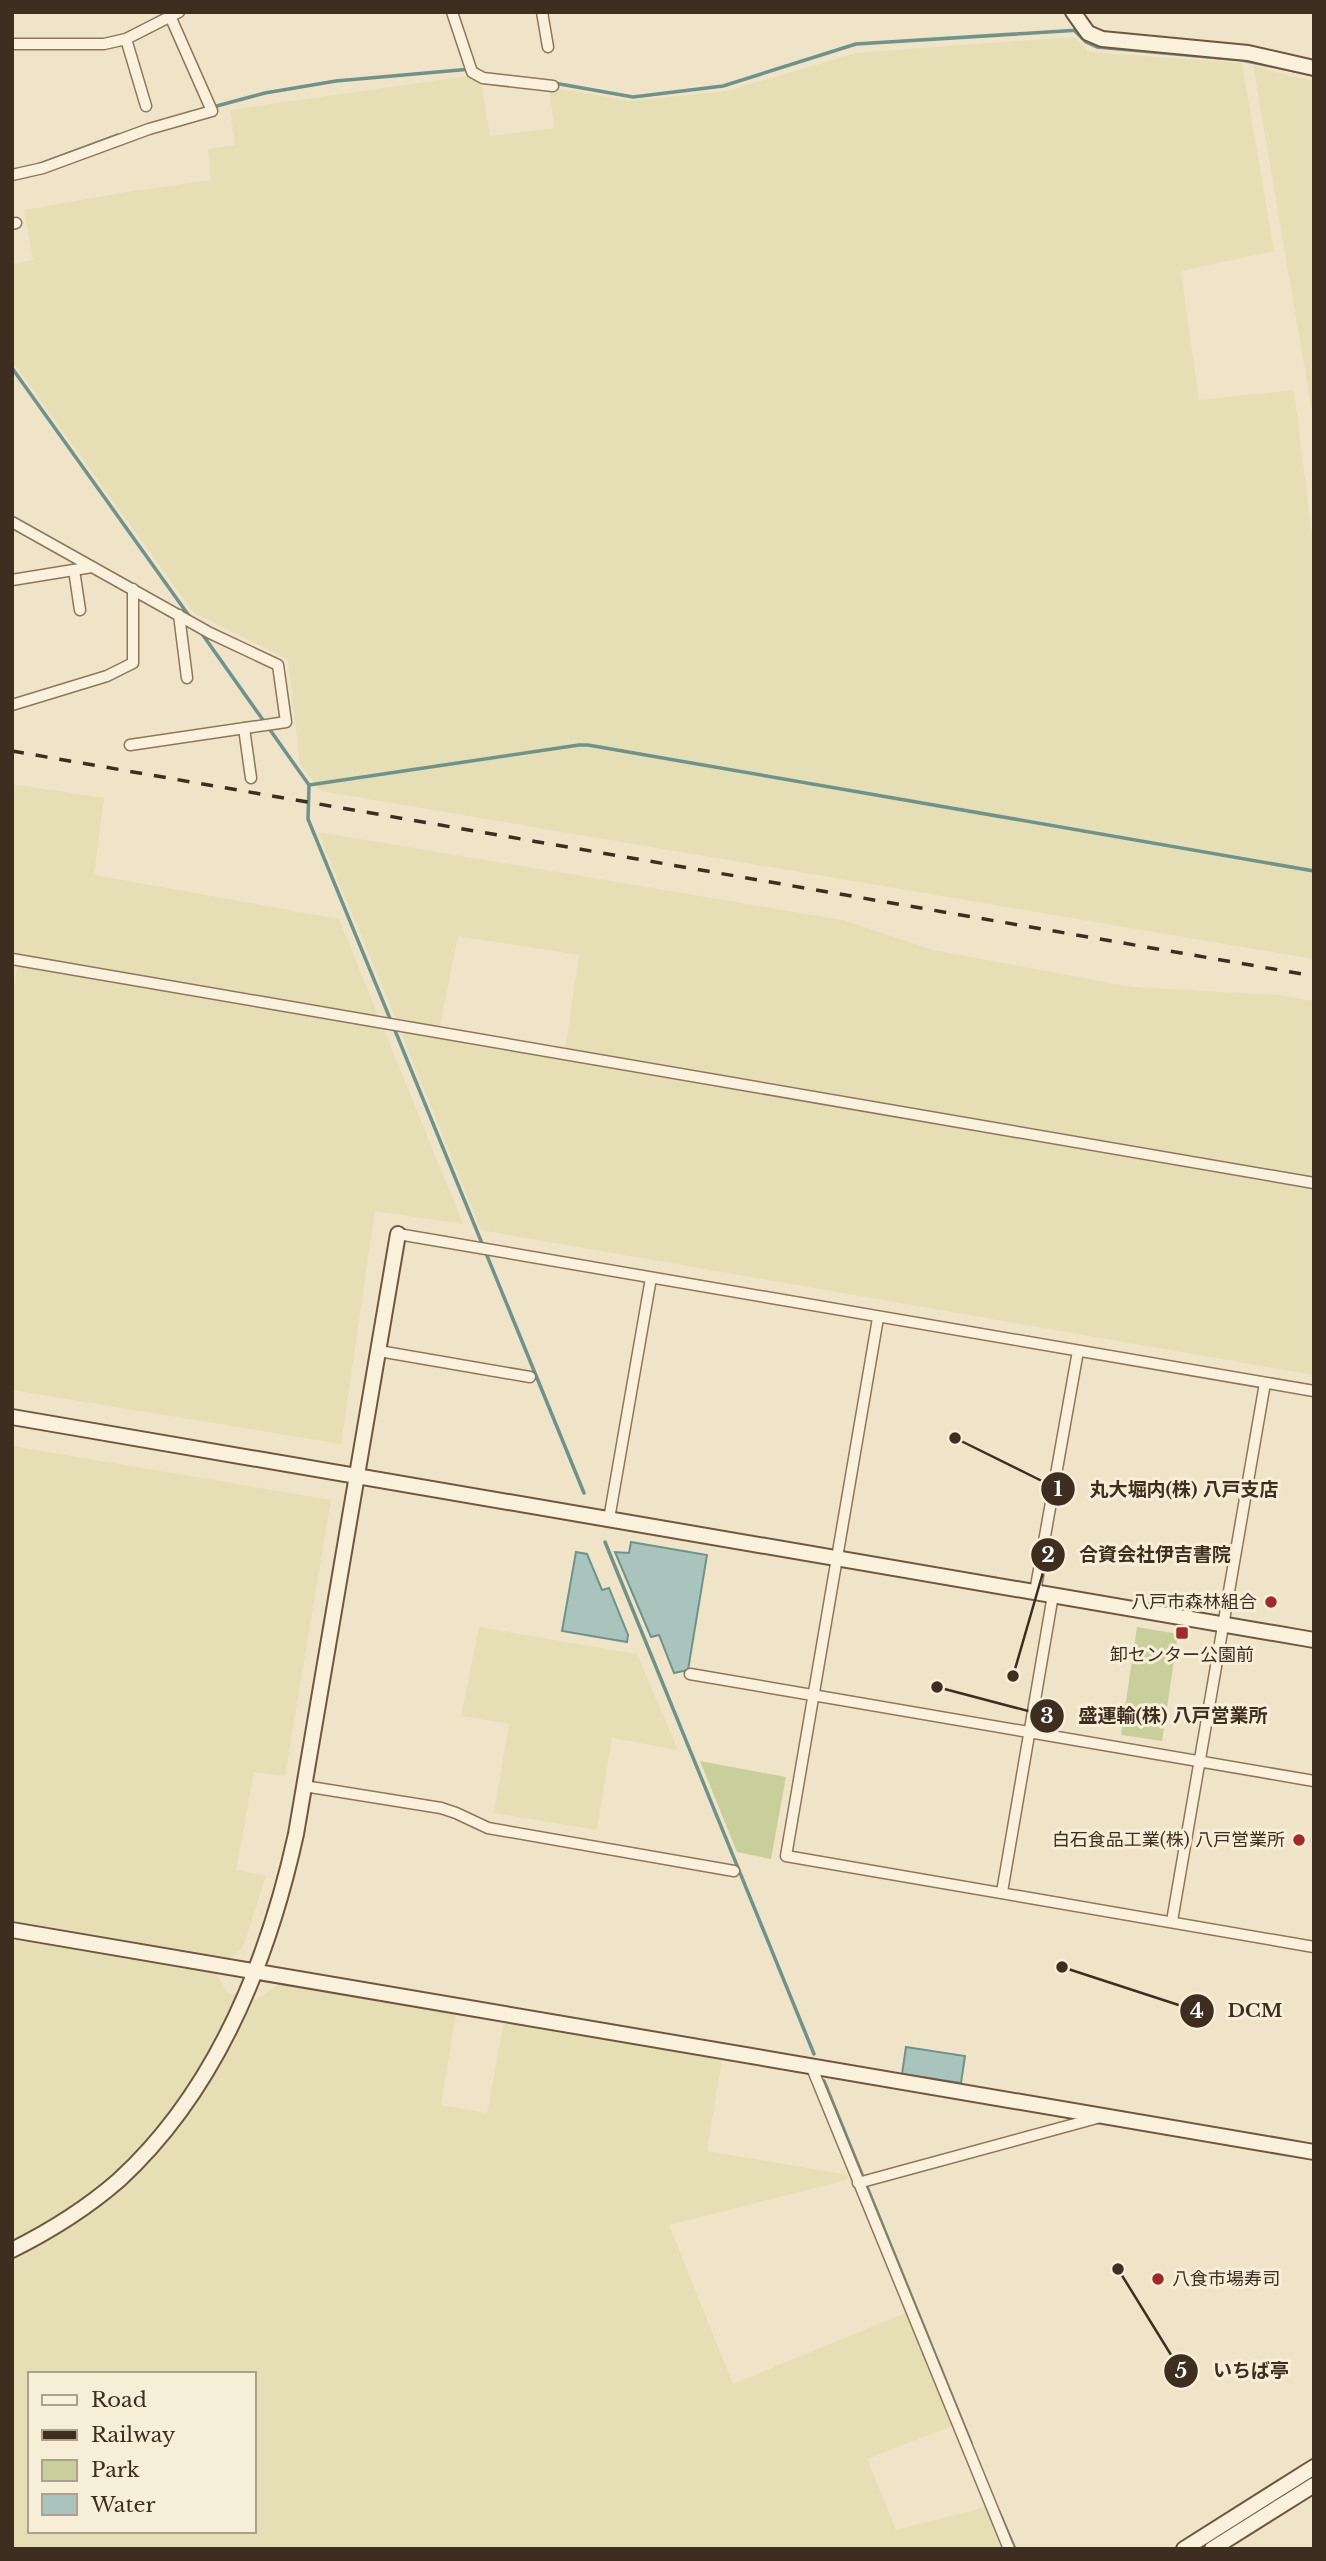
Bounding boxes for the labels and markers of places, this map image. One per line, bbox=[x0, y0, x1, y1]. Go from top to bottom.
callout: 丸大堀内(株) 八戸支店 bbox=[1041, 1469, 1293, 1509]
callout: 合資会社伊吉書院 bbox=[1030, 1535, 1245, 1575]
place label: 八戸市森林組合 bbox=[1131, 1591, 1257, 1613]
marker: 八戸市森林組合 bbox=[1263, 1594, 1279, 1610]
marker: 卸センター公園前 bbox=[1174, 1625, 1190, 1641]
place label: 卸センター公園前 bbox=[1110, 1644, 1254, 1666]
callout: 盛運輸(株) 八戸営業所 bbox=[1030, 1696, 1282, 1736]
place label: 白石食品工業(株) 八戸営業所 bbox=[1052, 1829, 1285, 1851]
marker: 白石食品工業(株) 八戸営業所 bbox=[1291, 1832, 1307, 1848]
callout: DCM bbox=[1179, 1991, 1297, 2031]
place label: 八食市場寿司 bbox=[1172, 2268, 1280, 2290]
marker: 八食市場寿司 bbox=[1150, 2271, 1166, 2287]
callout: いちば亭 bbox=[1164, 2351, 1303, 2391]

